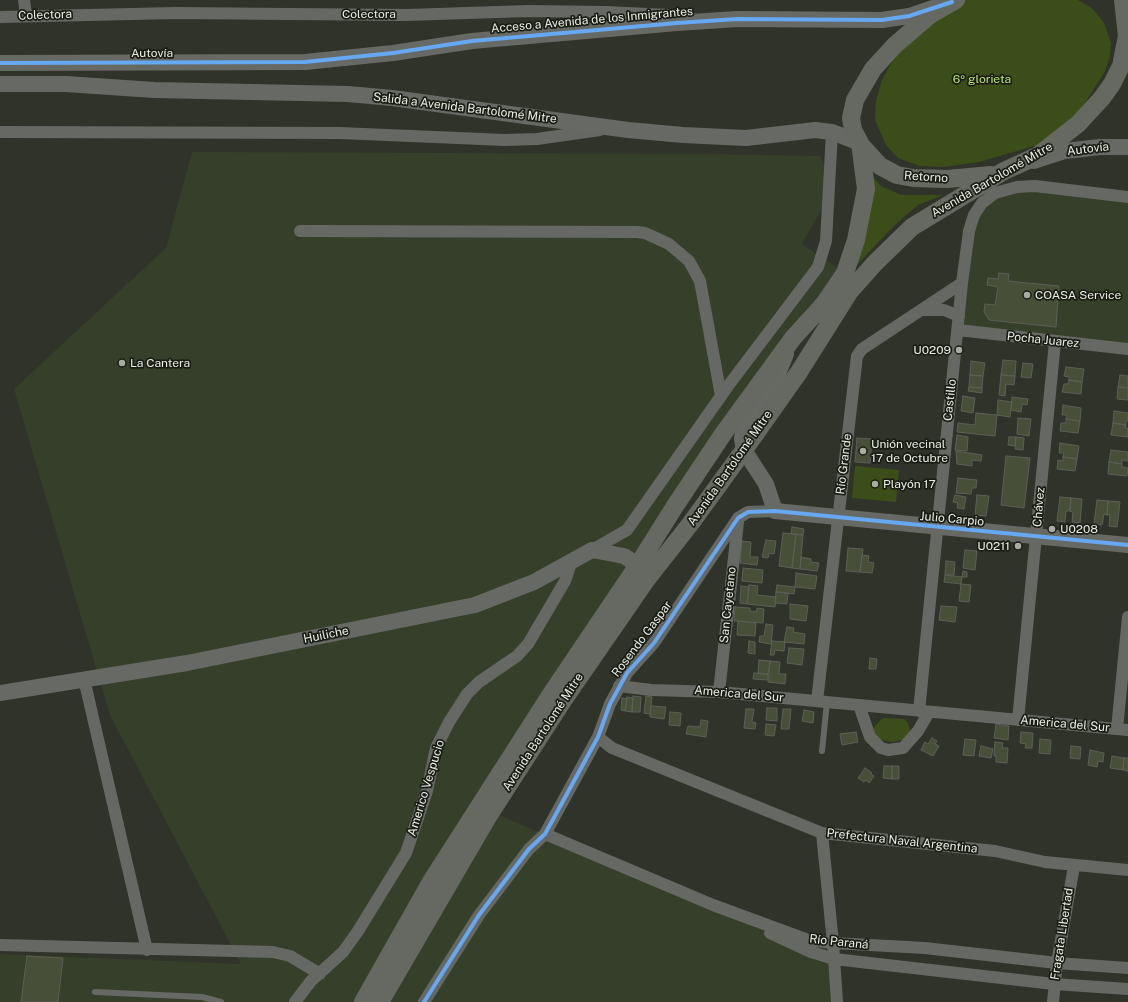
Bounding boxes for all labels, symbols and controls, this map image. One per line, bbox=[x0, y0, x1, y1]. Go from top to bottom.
street label: Acceso a Avenida de los Inmigrantes bbox=[490, 4, 694, 36]
street label: Colectora bbox=[18, 7, 72, 23]
street label: Colectora bbox=[342, 7, 396, 21]
street label: Autovía bbox=[131, 46, 173, 60]
park label: 6º glorieta bbox=[953, 72, 1011, 86]
street label: Salida a Avenida Bartolomé Mitre bbox=[372, 90, 558, 126]
street label: Avenida Bartolomé Mitre bbox=[929, 139, 1055, 221]
street label: Autovía bbox=[1066, 139, 1110, 159]
street label: Retorno bbox=[903, 168, 949, 186]
place label: COASA Service bbox=[1035, 288, 1121, 302]
marker: COASA Service bbox=[1022, 290, 1032, 300]
street label: Pocha Juarez bbox=[1006, 329, 1080, 351]
place label: U0209 bbox=[913, 343, 951, 357]
marker: U0209 bbox=[954, 345, 964, 355]
place label: La Cantera bbox=[130, 356, 190, 370]
marker: La Cantera bbox=[117, 358, 127, 368]
street label: Castillo bbox=[941, 378, 959, 422]
street label: Avenida Bartolomé Mitre bbox=[685, 408, 775, 528]
street label: Río Grande bbox=[833, 433, 855, 495]
place label: Unión vecinal 17 de Octubre bbox=[871, 437, 948, 465]
marker: Unión vecinal 17 de Octubre bbox=[858, 446, 868, 456]
place label: Playón 17 bbox=[883, 477, 936, 491]
marker: Playón 17 bbox=[870, 479, 880, 489]
street label: Chávez bbox=[1030, 486, 1048, 528]
street label: Julio Carpio bbox=[919, 509, 985, 529]
place label: U0208 bbox=[1060, 522, 1098, 536]
marker: U0208 bbox=[1047, 524, 1057, 534]
place label: U0211 bbox=[977, 539, 1010, 553]
marker: U0211 bbox=[1013, 541, 1023, 551]
street label: San Cayetano bbox=[717, 566, 739, 644]
street label: Rosendo Gaspar bbox=[609, 598, 675, 680]
street label: Huiliche bbox=[302, 624, 350, 646]
street label: Avenida Bartolomé Mitre bbox=[500, 670, 586, 794]
street label: America del Sur bbox=[694, 683, 784, 705]
street label: America del Sur bbox=[1020, 713, 1110, 735]
street label: Americo Vespucio bbox=[404, 738, 448, 838]
street label: Prefectura Naval Argentina bbox=[826, 826, 978, 856]
street label: Fragata Libertad bbox=[1048, 887, 1076, 981]
street label: Río Paraná bbox=[809, 932, 869, 952]

